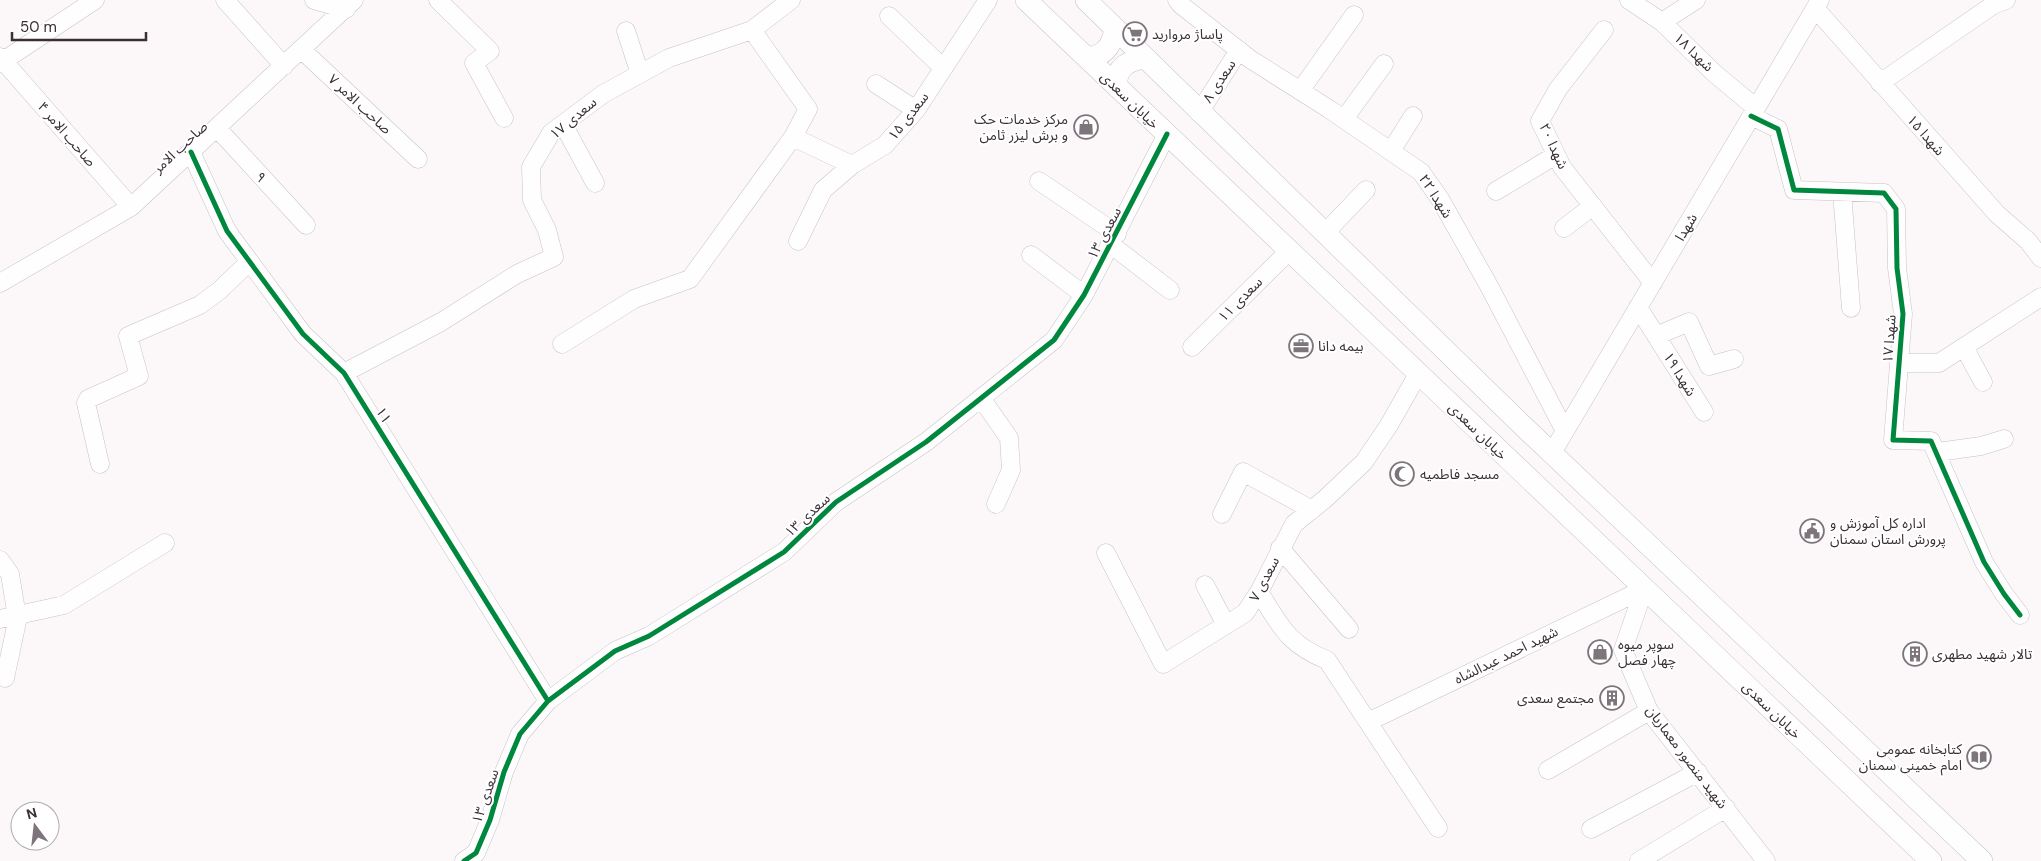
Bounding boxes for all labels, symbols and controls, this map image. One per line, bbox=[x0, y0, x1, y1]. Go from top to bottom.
scale bar bbox=[12, 10, 146, 42]
text: 50 m bbox=[20, 17, 57, 37]
supermarket icon: پاساژ مروارید bbox=[1122, 21, 1148, 47]
place label: پاساژ مروارید bbox=[1152, 25, 1223, 44]
street label: شهدا ۱۸ bbox=[1670, 29, 1718, 75]
street label: سعدی ۸ bbox=[1198, 56, 1240, 106]
street label: خیابان سعدی bbox=[1097, 67, 1163, 133]
street label: صاحب الامر ۷ bbox=[325, 70, 396, 138]
street label: سعدی ۱۵ bbox=[884, 88, 932, 144]
street label: سعدی ۱۷ bbox=[546, 93, 600, 143]
street label: صاحب الامر ۴ bbox=[34, 98, 100, 170]
place label: مرکز خدمات حک و برش لیزر ثامن bbox=[974, 110, 1068, 144]
street label: شهدا ۱۵ bbox=[1903, 111, 1949, 159]
shop icon: مرکز خدمات حک و برش لیزر ثامن bbox=[1073, 114, 1099, 140]
street label: صاحب الامر bbox=[148, 117, 211, 178]
street label: شهدا ۲۰ bbox=[1536, 120, 1572, 172]
street label: ۹ bbox=[252, 168, 270, 186]
street label: شهدا ۲۲ bbox=[1415, 171, 1457, 221]
street label: سعدی ۱۳ bbox=[1083, 204, 1125, 262]
street label: شهدا bbox=[1671, 210, 1701, 244]
street label: سعدی ۱۱ bbox=[1214, 273, 1266, 325]
street label: شهدا ۱۷ bbox=[1878, 314, 1900, 364]
office icon: بیمه دانا bbox=[1288, 333, 1314, 359]
place label: بیمه دانا bbox=[1318, 337, 1364, 355]
street label: شهدا ۱۹ bbox=[1659, 349, 1701, 399]
street label: خیابان سعدی bbox=[1445, 398, 1511, 464]
street label: ۱۱ bbox=[372, 403, 396, 427]
mosque icon: مسجد فاطمیه bbox=[1389, 461, 1415, 487]
place label: مسجد فاطمیه bbox=[1420, 465, 1499, 483]
street label: سعدی ۱۳ bbox=[780, 489, 834, 541]
place label: اداره کل آموزش و پرورش استان سمنان bbox=[1830, 514, 1946, 549]
public building icon: اداره کل آموزش و پرورش استان سمنان bbox=[1799, 518, 1825, 544]
street label: سعدی ۷ bbox=[1245, 554, 1283, 604]
street label: شهید احمد عبدالشاه bbox=[1451, 622, 1561, 688]
place label: سوپر میوه چهار فصل bbox=[1618, 635, 1676, 670]
shop icon: سوپر میوه چهار فصل bbox=[1587, 639, 1613, 665]
building icon: تالار شهید مطهری bbox=[1902, 641, 1928, 667]
place label: تالار شهید مطهری bbox=[1932, 645, 2032, 663]
street label: خیابان سعدی bbox=[1739, 677, 1805, 743]
building icon: مجتمع سعدی bbox=[1599, 685, 1625, 711]
place label: مجتمع سعدی bbox=[1517, 689, 1594, 709]
street label: شهید منصور معماریان bbox=[1642, 702, 1732, 812]
place label: کتابخانه عمومی امام خمینی سمنان bbox=[1859, 740, 1962, 776]
library icon: کتابخانه عمومی امام خمینی سمنان bbox=[1966, 744, 1992, 770]
street label: سعدی ۱۳ bbox=[467, 767, 503, 825]
north arrow bbox=[10, 801, 60, 851]
text: N bbox=[24, 803, 39, 823]

